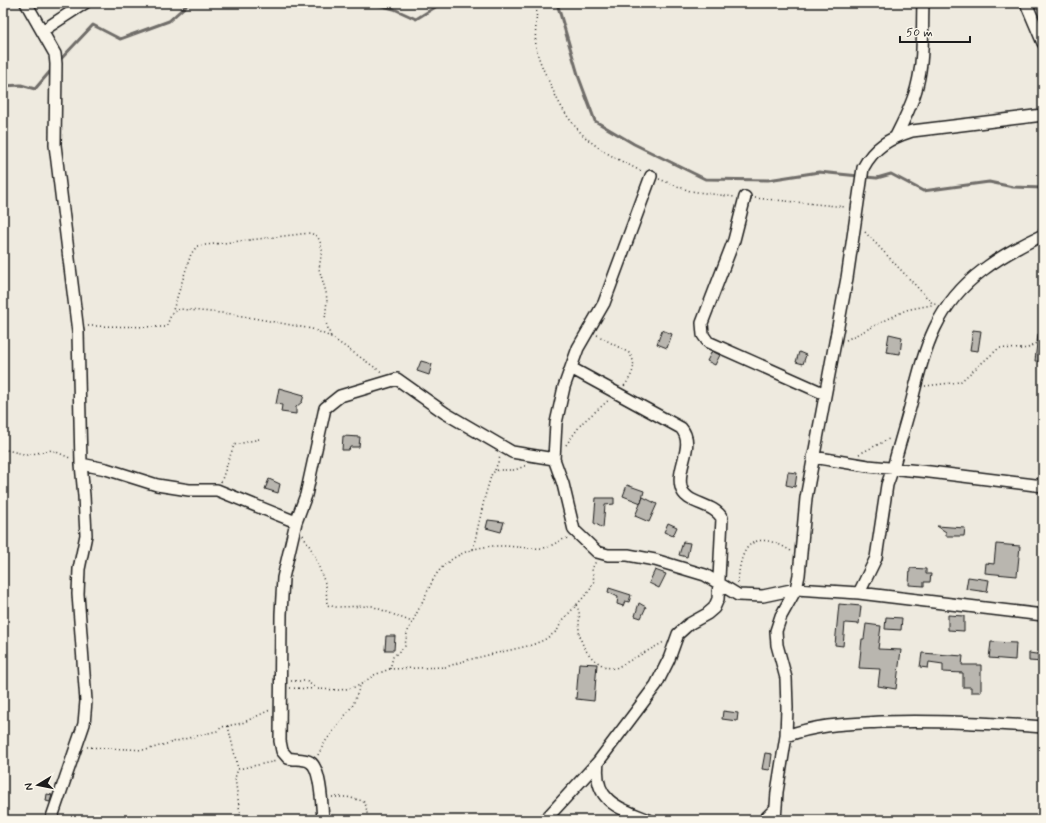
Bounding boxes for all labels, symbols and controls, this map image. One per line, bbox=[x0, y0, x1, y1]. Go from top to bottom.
scale bar bbox=[900, 18, 970, 44]
text: 50 m bbox=[906, 25, 933, 41]
north arrow bbox=[18, 765, 58, 805]
text: N bbox=[22, 782, 37, 791]

